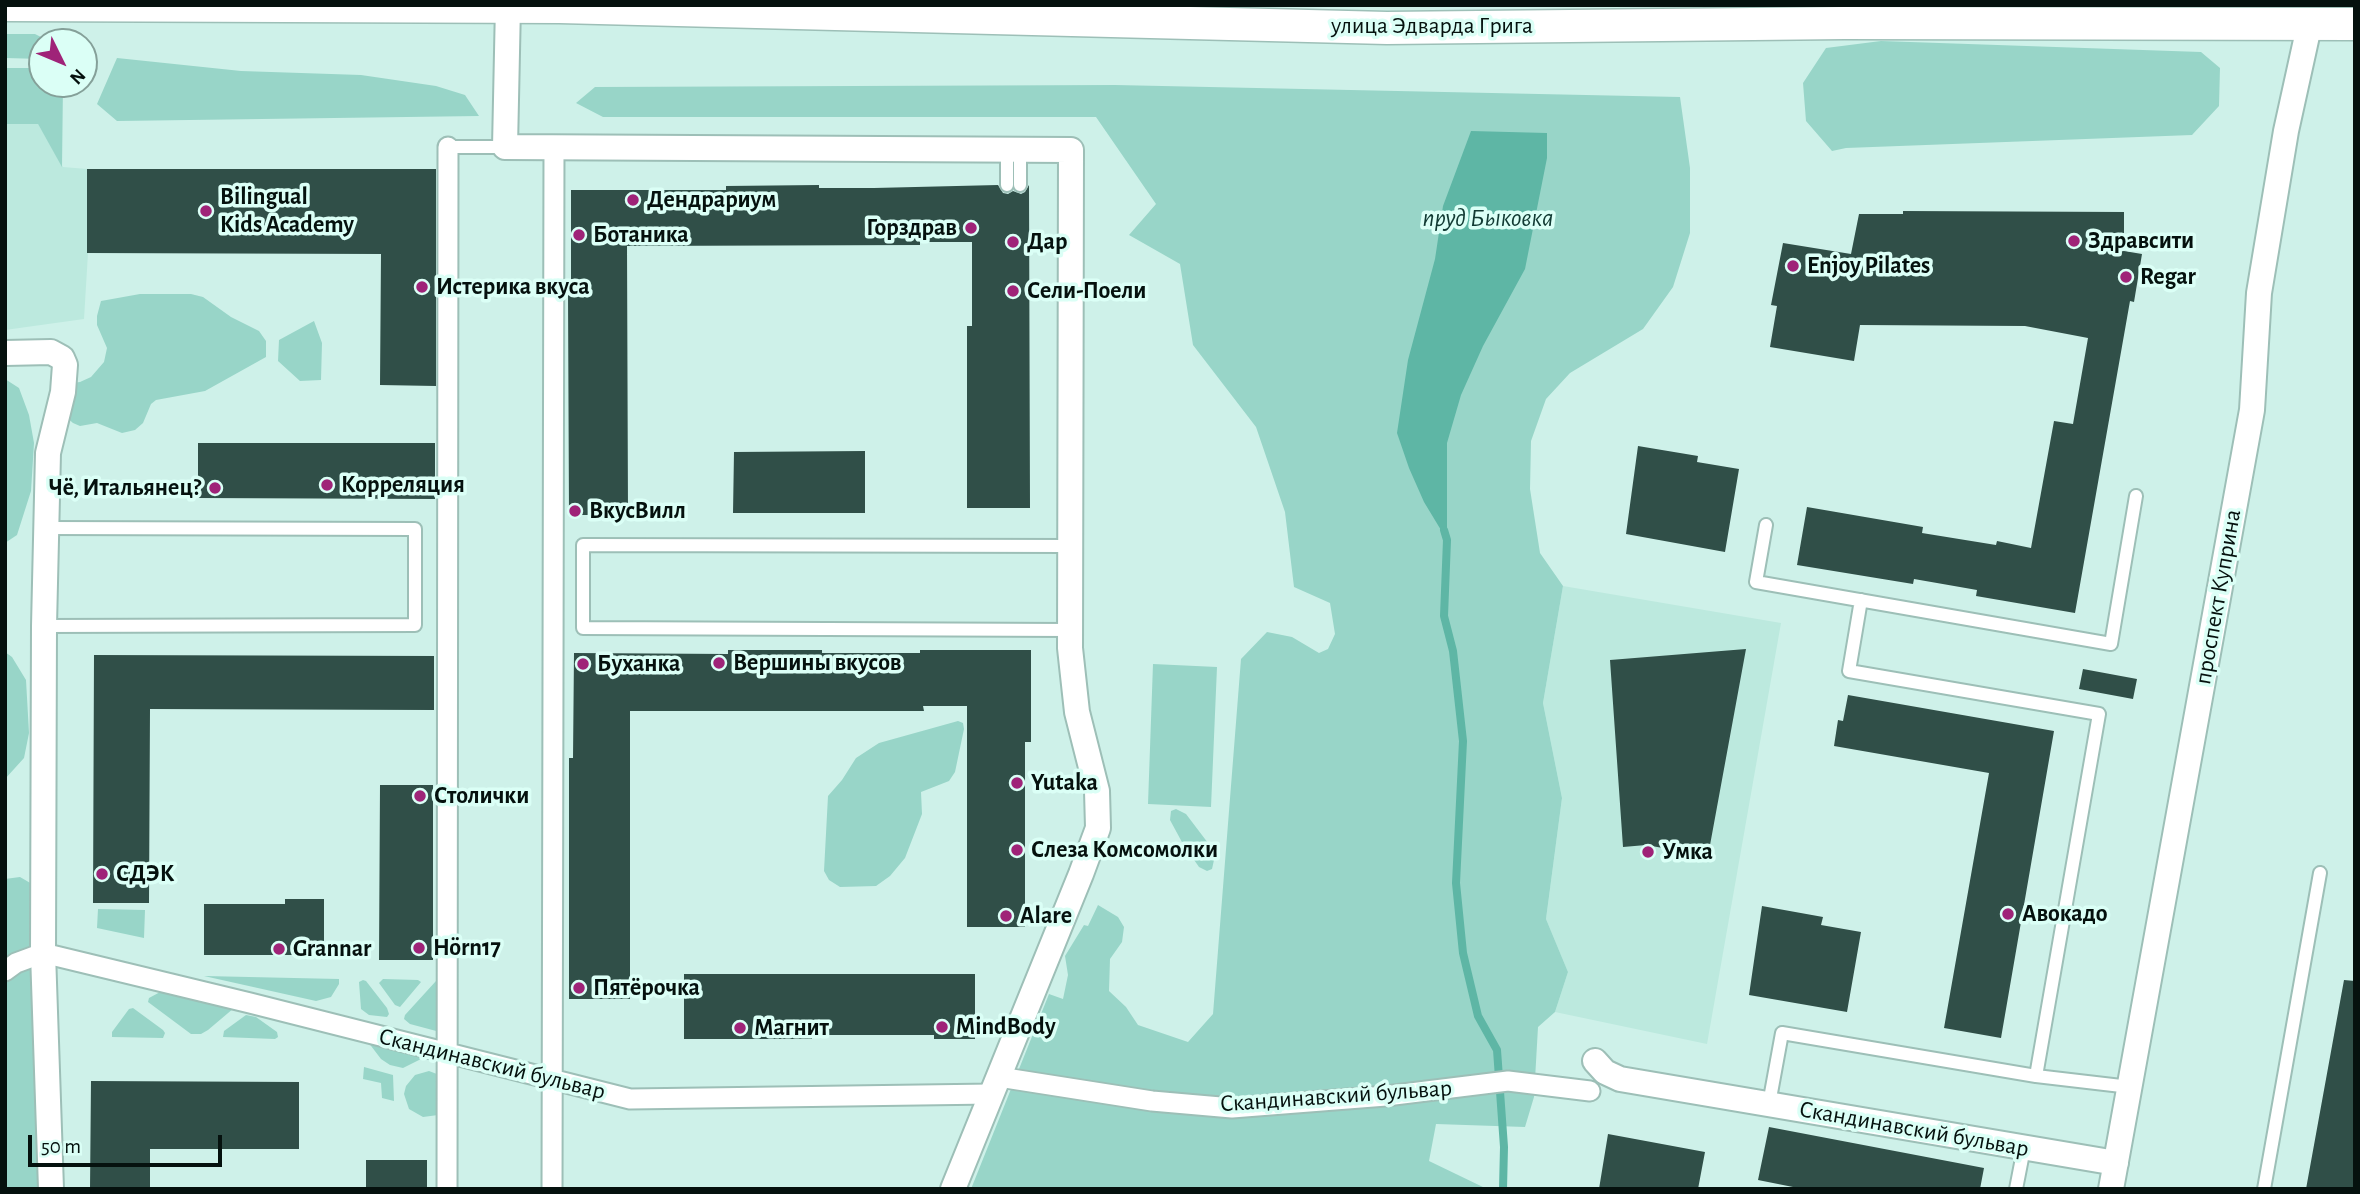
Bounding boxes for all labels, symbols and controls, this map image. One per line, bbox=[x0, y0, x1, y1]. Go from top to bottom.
street label: улица Эдварда Грига bbox=[1331, 12, 1533, 40]
north arrow bbox=[28, 28, 98, 98]
text: N bbox=[66, 65, 89, 88]
place label: Bilingual Kids Academy bbox=[220, 183, 354, 239]
place label: Дендрариум bbox=[647, 186, 776, 214]
marker: Дендрариум bbox=[625, 192, 641, 208]
water label: пруд Быковка bbox=[1423, 202, 1553, 234]
marker: Bilingual Kids Academy bbox=[198, 203, 214, 219]
place label: Горздрав bbox=[866, 214, 957, 242]
marker: Горздрав bbox=[963, 220, 979, 236]
place label: Ботаника bbox=[593, 221, 689, 249]
marker: Ботаника bbox=[571, 227, 587, 243]
place label: Здравсити bbox=[2088, 227, 2194, 255]
place label: Дар bbox=[1027, 228, 1067, 256]
marker: Здравсити bbox=[2066, 233, 2082, 249]
marker: Дар bbox=[1005, 234, 1021, 250]
place label: Enjoy Pilates bbox=[1807, 252, 1930, 280]
marker: Enjoy Pilates bbox=[1785, 258, 1801, 274]
place label: Regar bbox=[2140, 263, 2196, 291]
marker: Regar bbox=[2118, 269, 2134, 285]
place label: Истерика вкуса bbox=[436, 273, 590, 301]
place label: Сели-Поели bbox=[1027, 277, 1146, 305]
marker: Истерика вкуса bbox=[414, 279, 430, 295]
marker: Сели-Поели bbox=[1005, 283, 1021, 299]
place label: Корреляция bbox=[341, 471, 465, 499]
place label: Чё, Итальянец? bbox=[49, 474, 201, 502]
marker: Корреляция bbox=[319, 477, 335, 493]
marker: Чё, Итальянец? bbox=[207, 480, 223, 496]
place label: ВкусВилл bbox=[589, 497, 686, 525]
marker: ВкусВилл bbox=[567, 503, 583, 519]
street label: проспект Куприна bbox=[2188, 507, 2248, 687]
place label: Вершины вкусов bbox=[733, 649, 902, 677]
place label: Буханка bbox=[597, 650, 680, 678]
marker: Вершины вкусов bbox=[711, 655, 727, 671]
marker: Буханка bbox=[575, 656, 591, 672]
place label: Yutaka bbox=[1031, 769, 1098, 797]
marker: Yutaka bbox=[1009, 775, 1025, 791]
place label: Столички bbox=[434, 782, 529, 810]
marker: Столички bbox=[412, 788, 428, 804]
place label: Слеза Комсомолки bbox=[1031, 836, 1218, 864]
place label: Умка bbox=[1662, 838, 1713, 866]
marker: Слеза Комсомолки bbox=[1009, 842, 1025, 858]
marker: Умка bbox=[1640, 844, 1656, 860]
place label: СДЭК bbox=[116, 860, 174, 888]
marker: СДЭК bbox=[94, 866, 110, 882]
place label: Авокадо bbox=[2022, 900, 2108, 928]
place label: Alare bbox=[1020, 902, 1072, 930]
marker: Авокадо bbox=[2000, 906, 2016, 922]
marker: Alare bbox=[998, 908, 1014, 924]
place label: Hörn17 bbox=[433, 934, 501, 962]
place label: Grannar bbox=[293, 935, 371, 963]
marker: Hörn17 bbox=[411, 940, 427, 956]
marker: Grannar bbox=[271, 941, 287, 957]
place label: Пятёрочка bbox=[593, 974, 700, 1002]
marker: Пятёрочка bbox=[571, 980, 587, 996]
place label: MindBody bbox=[956, 1013, 1056, 1041]
place label: Магнит bbox=[754, 1014, 829, 1042]
marker: MindBody bbox=[934, 1019, 950, 1035]
marker: Магнит bbox=[732, 1020, 748, 1036]
street label: Скандинавский бульвар bbox=[376, 1022, 608, 1106]
street label: Скандинавский бульвар bbox=[1219, 1074, 1453, 1118]
street label: Скандинавский бульвар bbox=[1797, 1095, 2031, 1163]
scale bar bbox=[32, 1120, 226, 1164]
text: 50 m bbox=[41, 1136, 81, 1157]

